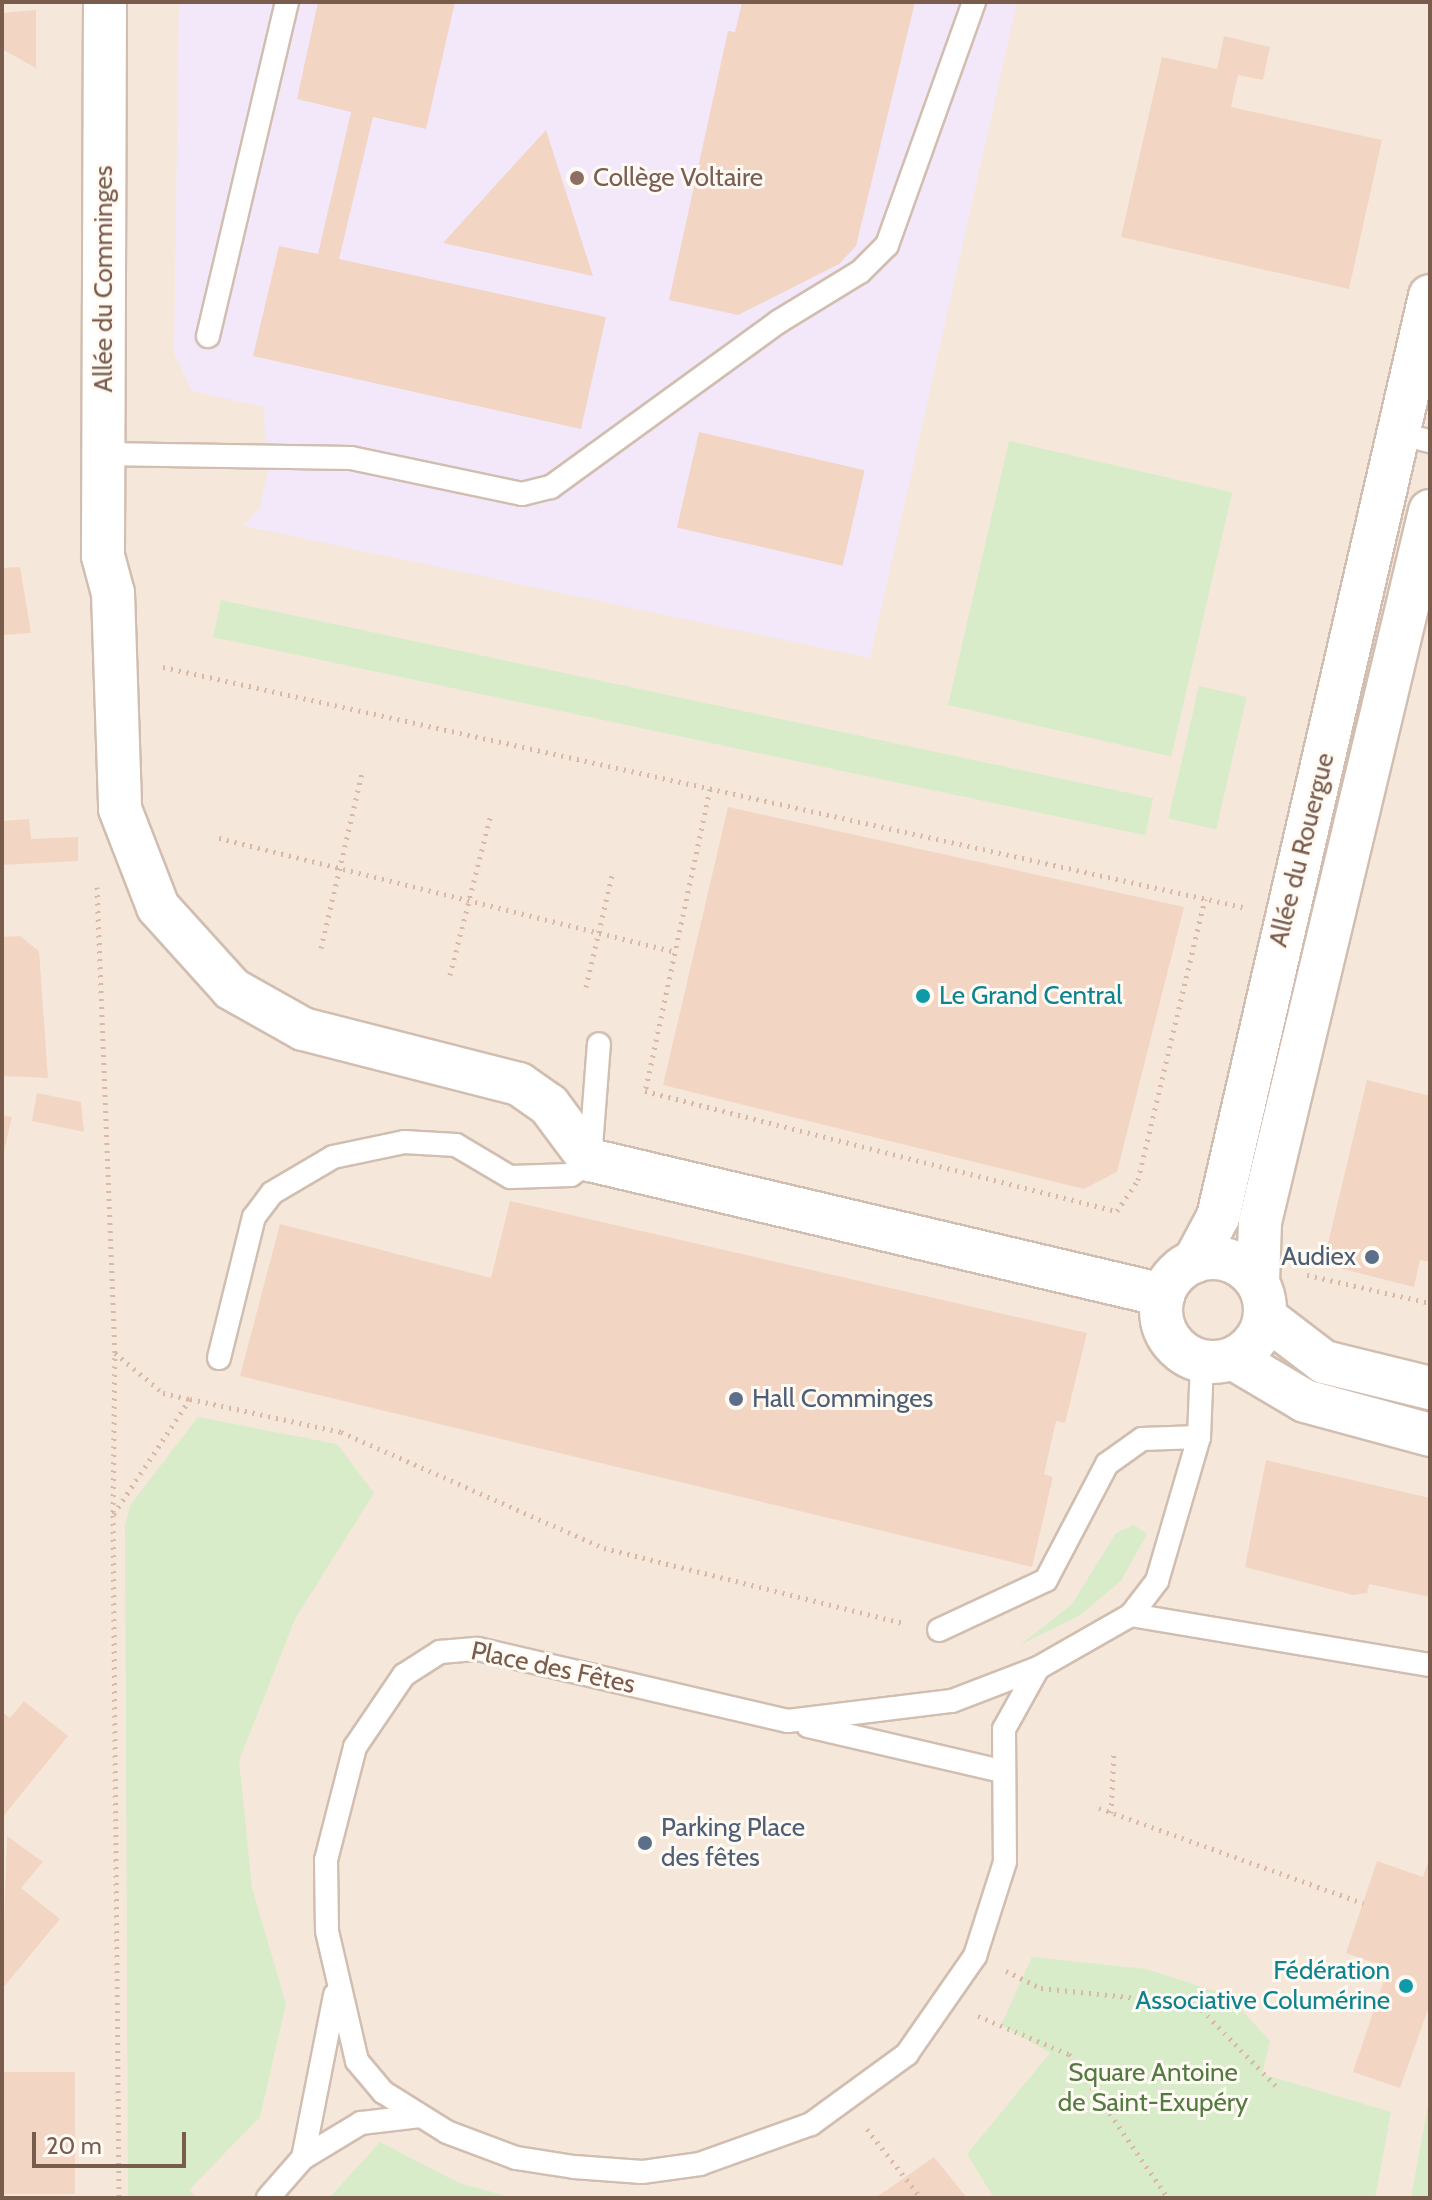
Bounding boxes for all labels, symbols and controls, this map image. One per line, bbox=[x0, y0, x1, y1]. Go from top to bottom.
place label: Collège Voltaire bbox=[593, 162, 763, 194]
street label: Allée du Comminges bbox=[88, 166, 120, 392]
marker: Collège Voltaire bbox=[568, 169, 586, 187]
street label: Allée du Rouergue bbox=[1263, 750, 1341, 950]
place label: Le Grand Central bbox=[939, 980, 1122, 1012]
marker: Le Grand Central bbox=[914, 987, 932, 1005]
place label: Audiex bbox=[1281, 1241, 1356, 1273]
marker: Audiex bbox=[1363, 1248, 1381, 1266]
place label: Hall Comminges bbox=[752, 1383, 933, 1415]
marker: Hall Comminges bbox=[727, 1390, 745, 1408]
street label: Place des Fêtes bbox=[468, 1635, 638, 1701]
place label: Parking Place des fêtes bbox=[661, 1812, 805, 1874]
marker: Parking Place des fêtes bbox=[636, 1834, 654, 1852]
place label: Fédération Associative Columérine bbox=[1135, 1955, 1390, 2016]
marker: Fédération Associative Columérine bbox=[1397, 1977, 1415, 1995]
park label: Square Antoine de Saint-Exupéry bbox=[1058, 2057, 1248, 2118]
scale bar bbox=[36, 2116, 190, 2166]
text: 20 m bbox=[46, 2131, 102, 2160]

